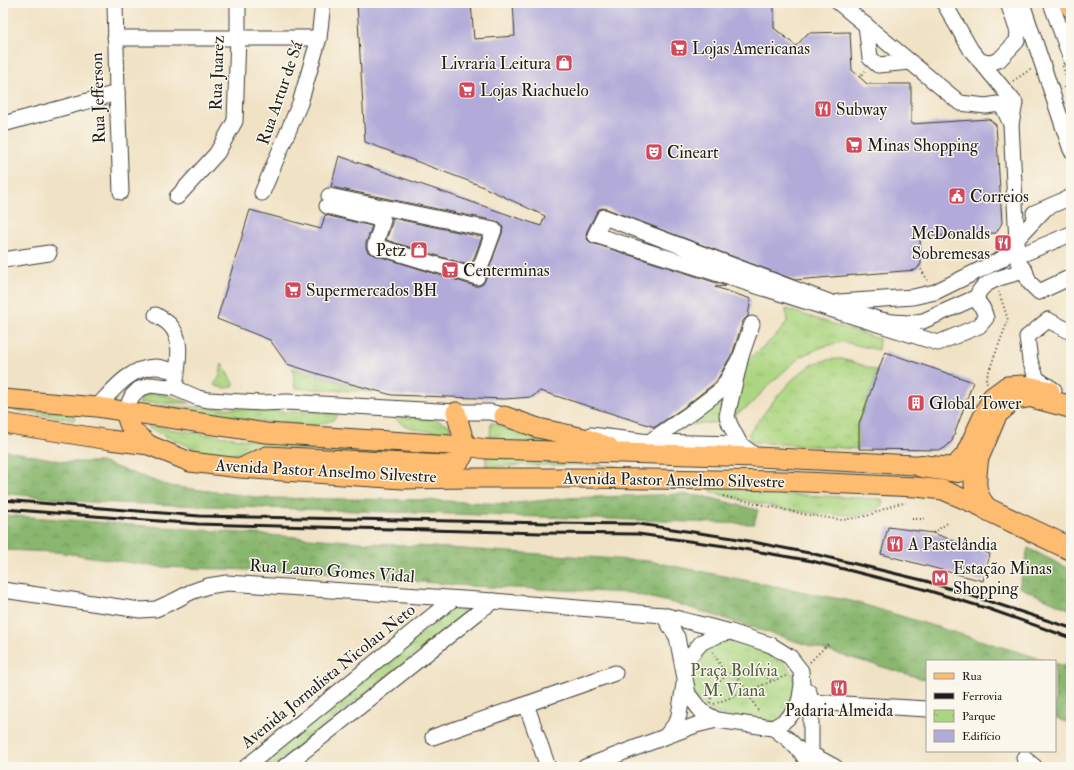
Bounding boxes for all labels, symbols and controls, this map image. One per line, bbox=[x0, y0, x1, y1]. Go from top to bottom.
street label: Rua Juarez bbox=[205, 35, 230, 111]
street label: Rua Artur de Sá bbox=[252, 37, 308, 148]
supermarket icon: Lojas Americanas bbox=[669, 38, 689, 58]
place label: Lojas Americanas bbox=[692, 38, 810, 59]
street label: Rua Jefferson bbox=[86, 52, 111, 144]
place label: Livraria Leitura bbox=[441, 53, 552, 74]
shop icon: Livraria Leitura bbox=[554, 53, 574, 73]
supermarket icon: Lojas Riachuelo bbox=[457, 80, 477, 100]
place label: Lojas Riachuelo bbox=[480, 80, 589, 101]
restaurant icon: Subway bbox=[813, 99, 833, 119]
place label: Subway bbox=[836, 99, 888, 121]
supermarket icon: Minas Shopping bbox=[844, 135, 864, 155]
place label: Minas Shopping bbox=[867, 135, 979, 157]
theatre icon: Cineart bbox=[644, 142, 664, 162]
place label: Cineart bbox=[667, 142, 719, 163]
public building icon: Correios bbox=[947, 186, 967, 206]
place label: Correios bbox=[970, 186, 1029, 207]
place label: McDonalds Sobremesas bbox=[911, 223, 990, 264]
restaurant icon: McDonalds Sobremesas bbox=[993, 233, 1013, 253]
place label: Petz bbox=[376, 240, 406, 261]
shop icon: Petz bbox=[409, 240, 429, 260]
supermarket icon: Centerminas bbox=[440, 260, 460, 280]
place label: Centerminas bbox=[463, 260, 550, 281]
supermarket icon: Supermercados BH bbox=[283, 280, 303, 300]
place label: Supermercados BH bbox=[306, 280, 438, 302]
building icon: Global Tower bbox=[906, 393, 926, 413]
place label: Global Tower bbox=[929, 393, 1022, 414]
street label: Avenida Pastor Anselmo Silvestre bbox=[214, 455, 437, 487]
street label: Avenida Pastor Anselmo Silvestre bbox=[562, 468, 785, 492]
restaurant icon: A Pastelândia bbox=[885, 534, 905, 554]
place label: A Pastelândia bbox=[907, 534, 998, 555]
street label: Rua Lauro Gomes Vidal bbox=[249, 555, 416, 587]
place label: Estação Minas Shopping bbox=[953, 558, 1052, 600]
metro station icon: Estação Minas Shopping bbox=[930, 568, 950, 588]
street label: Avenida Jornalista Nicolau Neto bbox=[236, 599, 420, 754]
park label: Praça Bolívia M. Viana bbox=[690, 660, 779, 701]
legend bbox=[926, 660, 1056, 752]
text: Rua bbox=[962, 669, 983, 684]
restaurant icon: Padaria Almeida bbox=[829, 678, 849, 698]
text: Ferrovia bbox=[962, 689, 1003, 704]
place label: Padaria Almeida bbox=[785, 700, 894, 721]
text: Parque bbox=[962, 709, 996, 724]
text: Edifício bbox=[962, 729, 1001, 744]

